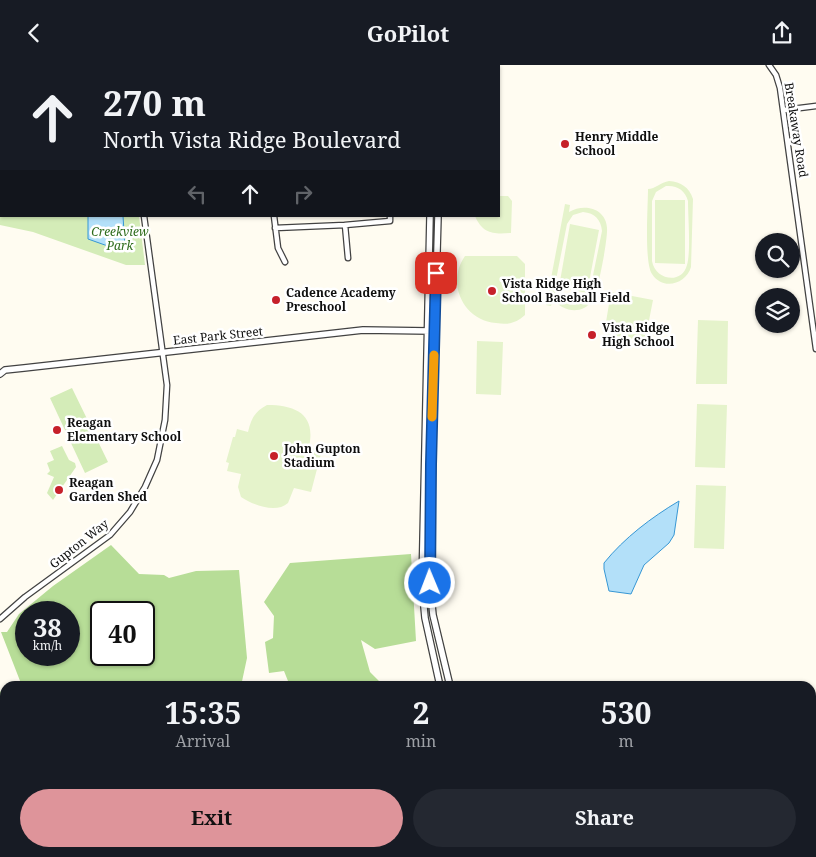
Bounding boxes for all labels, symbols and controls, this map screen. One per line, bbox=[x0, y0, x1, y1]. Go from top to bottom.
text: GoPilot bbox=[367, 18, 449, 48]
icon: back bbox=[20, 19, 48, 47]
icon: share bbox=[768, 19, 796, 47]
text: 270 m bbox=[103, 79, 206, 126]
street label: Breakaway Road bbox=[781, 81, 813, 179]
icon: ahead bbox=[20, 85, 85, 150]
text: North Vista Ridge Boulevard bbox=[103, 124, 401, 154]
place label: Henry Middle School bbox=[575, 128, 658, 159]
marker: Henry Middle School bbox=[559, 138, 571, 150]
icon: left bbox=[183, 180, 211, 208]
icon: ahead bbox=[236, 180, 264, 208]
icon: right bbox=[289, 180, 317, 208]
park label: Creekview Park bbox=[91, 223, 149, 254]
map controls bbox=[755, 233, 800, 333]
button: search bbox=[755, 233, 800, 278]
pin bbox=[415, 252, 457, 294]
icon: arrive bbox=[422, 259, 450, 287]
place label: Vista Ridge High School Baseball Field bbox=[502, 275, 631, 306]
place label: Cadence Academy Preschool bbox=[286, 284, 396, 315]
marker: Vista Ridge High School Baseball Field bbox=[486, 285, 498, 297]
button: layers bbox=[755, 288, 800, 333]
marker: Cadence Academy Preschool bbox=[270, 294, 282, 306]
place label: Vista Ridge High School bbox=[602, 319, 675, 350]
street label: East Park Street bbox=[172, 322, 264, 349]
marker: Vista Ridge High School bbox=[586, 329, 598, 341]
place label: Reagan Elementary School bbox=[67, 414, 182, 445]
marker: Reagan Elementary School bbox=[51, 424, 63, 436]
place label: John Gupton Stadium bbox=[283, 440, 360, 471]
marker: John Gupton Stadium bbox=[268, 450, 280, 462]
place label: Reagan Garden Shed bbox=[69, 474, 147, 505]
marker: Reagan Garden Shed bbox=[53, 484, 65, 496]
street label: Gupton Way bbox=[46, 515, 112, 572]
position arrow bbox=[403, 556, 455, 608]
speed limit sign: 40 bbox=[90, 601, 155, 666]
text: 38 bbox=[33, 610, 62, 644]
text: km/h bbox=[33, 637, 62, 654]
text: 15:35 bbox=[164, 692, 241, 733]
text: 2 bbox=[413, 692, 429, 733]
text: 530 bbox=[601, 692, 652, 733]
text: Arrival bbox=[176, 730, 230, 752]
text: min bbox=[406, 730, 436, 752]
text: m bbox=[619, 730, 634, 752]
button: Exit bbox=[20, 789, 403, 847]
button: Share bbox=[413, 789, 796, 847]

